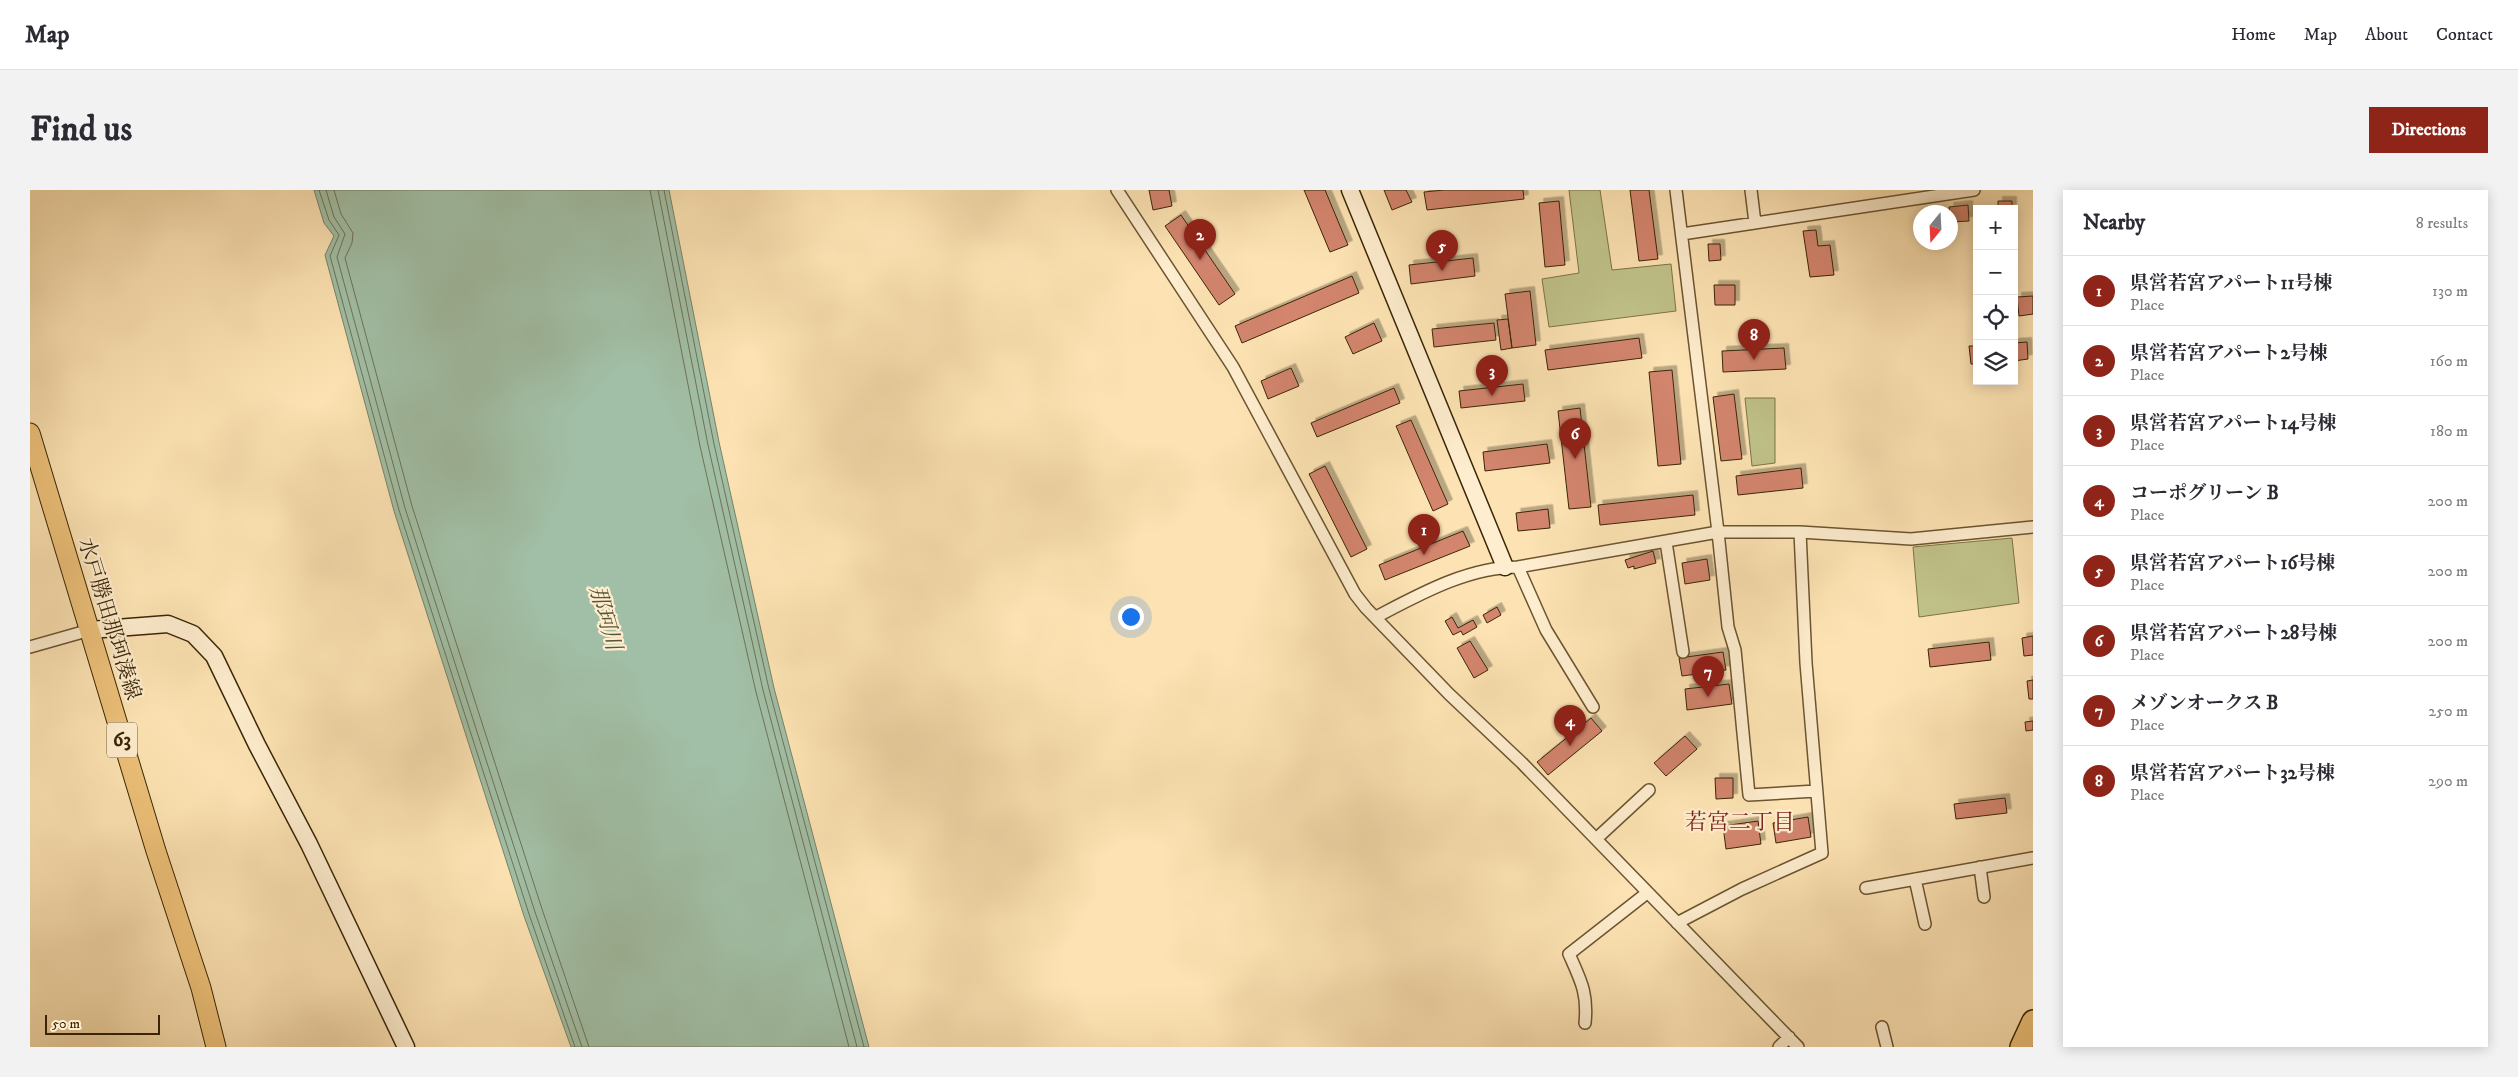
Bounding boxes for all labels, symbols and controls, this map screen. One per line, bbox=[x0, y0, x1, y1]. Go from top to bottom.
text: Map bbox=[25, 20, 69, 50]
text: Home bbox=[2231, 24, 2276, 46]
text: Map bbox=[2304, 24, 2337, 46]
text: About bbox=[2365, 24, 2408, 46]
text: Contact bbox=[2436, 24, 2493, 46]
button: Directions bbox=[2369, 107, 2488, 153]
text: Find us bbox=[30, 108, 132, 152]
north arrow bbox=[1913, 205, 1958, 250]
map controls bbox=[1973, 205, 2018, 385]
button: + bbox=[1973, 205, 2018, 250]
text: Nearby bbox=[2083, 210, 2145, 236]
text: 8 results bbox=[2416, 213, 2468, 233]
pin: 2 bbox=[1184, 219, 1216, 260]
pin: 5 bbox=[1426, 230, 1458, 271]
button: − bbox=[1973, 250, 2018, 295]
text: 県営若宮アパート11号棟 bbox=[2130, 272, 2332, 295]
text: 1 bbox=[2096, 281, 2102, 301]
text: 130 m bbox=[2432, 281, 2468, 301]
button: locate bbox=[1973, 295, 2018, 340]
text: Place bbox=[2130, 295, 2164, 315]
pin: 8 bbox=[1738, 319, 1770, 360]
button: layers bbox=[1973, 340, 2018, 385]
text: 県営若宮アパート2号棟 bbox=[2130, 342, 2328, 365]
text: 2 bbox=[2095, 351, 2103, 371]
text: 160 m bbox=[2430, 351, 2468, 371]
pin: 3 bbox=[1476, 355, 1508, 396]
text: Place bbox=[2130, 365, 2164, 385]
text: 県営若宮アパート14号棟 bbox=[2130, 412, 2336, 435]
pin: 6 bbox=[1559, 418, 1591, 459]
text: 3 bbox=[2096, 421, 2102, 441]
text: 180 m bbox=[2430, 421, 2468, 441]
text: Place bbox=[2130, 435, 2164, 455]
text: コーポグリーン B bbox=[2130, 482, 2279, 505]
text: 4 bbox=[2094, 491, 2104, 511]
text: 200 m bbox=[2427, 491, 2468, 511]
text: Place bbox=[2130, 505, 2164, 525]
pin: 1 bbox=[1408, 514, 1440, 555]
street label: 水戸勝田那珂湊線 bbox=[72, 535, 146, 703]
text: 県営若宮アパート16号棟 bbox=[2130, 552, 2335, 575]
text: 5 bbox=[2095, 561, 2103, 581]
text: 200 m bbox=[2427, 561, 2468, 581]
text: Place bbox=[2130, 575, 2164, 595]
water label: 那珂川 bbox=[583, 583, 628, 655]
your location bbox=[1118, 604, 1144, 630]
text: 県営若宮アパート28号棟 bbox=[2130, 622, 2337, 645]
text: 6 bbox=[2095, 631, 2103, 651]
text: 200 m bbox=[2427, 631, 2468, 651]
text: Place bbox=[2130, 645, 2164, 665]
pin: 7 bbox=[1692, 656, 1724, 697]
text: メゾンオークス B bbox=[2130, 692, 2278, 715]
text: 7 bbox=[2095, 701, 2103, 721]
text: 250 m bbox=[2428, 701, 2468, 721]
pin: 4 bbox=[1554, 705, 1586, 746]
text: Place bbox=[2130, 715, 2164, 735]
road number: 63 bbox=[107, 722, 137, 758]
text: 県営若宮アパート32号棟 bbox=[2130, 762, 2335, 785]
text: 8 bbox=[2095, 771, 2103, 791]
text: 290 m bbox=[2428, 771, 2468, 791]
text: Place bbox=[2130, 785, 2164, 805]
district label: 若宮二丁目 bbox=[1685, 809, 1795, 836]
scale bar bbox=[45, 1012, 160, 1035]
text: 50 m bbox=[52, 1015, 80, 1033]

